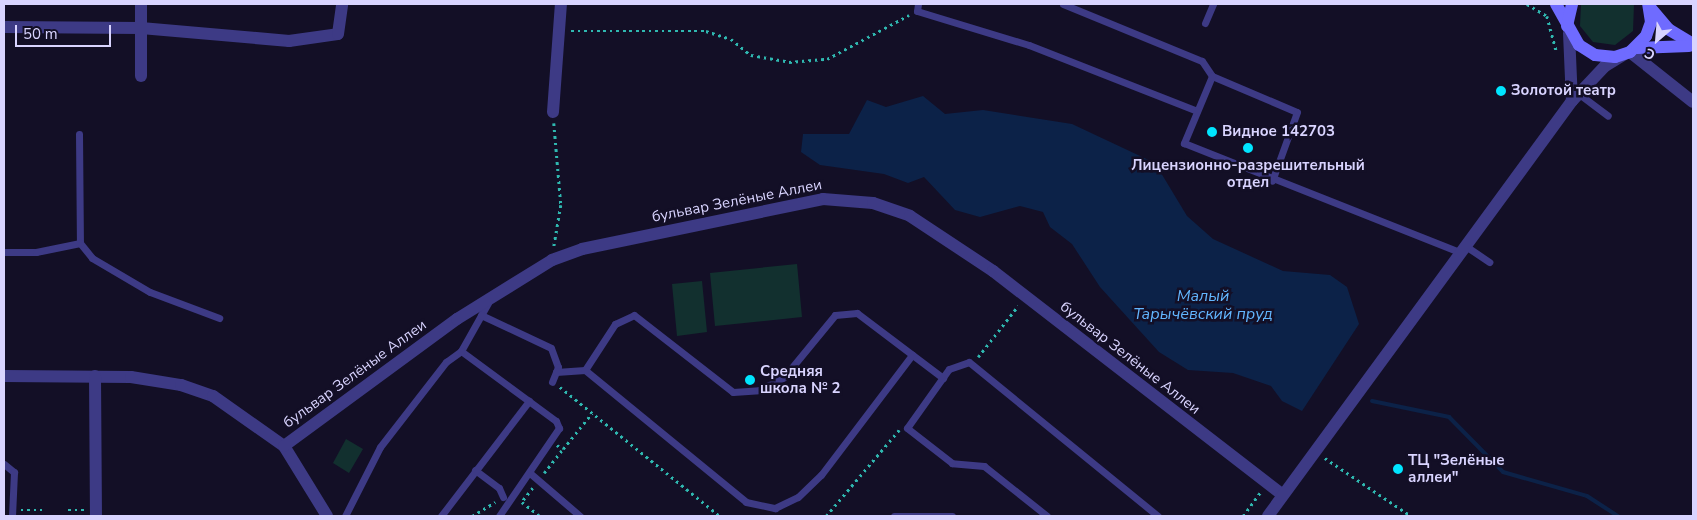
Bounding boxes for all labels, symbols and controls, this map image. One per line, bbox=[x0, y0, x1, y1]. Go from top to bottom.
scale bar bbox=[18, 15, 114, 47]
north arrow bbox=[1632, 15, 1682, 65]
text: 50 m bbox=[23, 24, 58, 44]
text: С bbox=[1641, 43, 1659, 64]
place label: Золотой театр bbox=[1511, 82, 1616, 100]
marker: Золотой театр bbox=[1495, 85, 1507, 97]
place label: Видное 142703 bbox=[1222, 123, 1335, 141]
marker: Видное 142703 bbox=[1206, 126, 1218, 138]
marker: Лицензионно-разрешительный отдел bbox=[1242, 142, 1254, 154]
place label: Лицензионно-разрешительный отдел bbox=[1131, 156, 1365, 191]
street label: бульвар Зелёные Аллеи bbox=[650, 176, 824, 226]
water label: Малый Тарычёвский пруд bbox=[1133, 286, 1273, 324]
street label: бульвар Зелёные Аллеи bbox=[1056, 298, 1204, 418]
street label: бульвар Зелёные Аллеи bbox=[280, 316, 430, 432]
place label: Средняя школа № 2 bbox=[760, 362, 841, 397]
marker: Средняя школа № 2 bbox=[744, 374, 756, 386]
place label: ТЦ "Зелёные аллеи" bbox=[1408, 451, 1504, 486]
marker: ТЦ "Зелёные аллеи" bbox=[1392, 463, 1404, 475]

